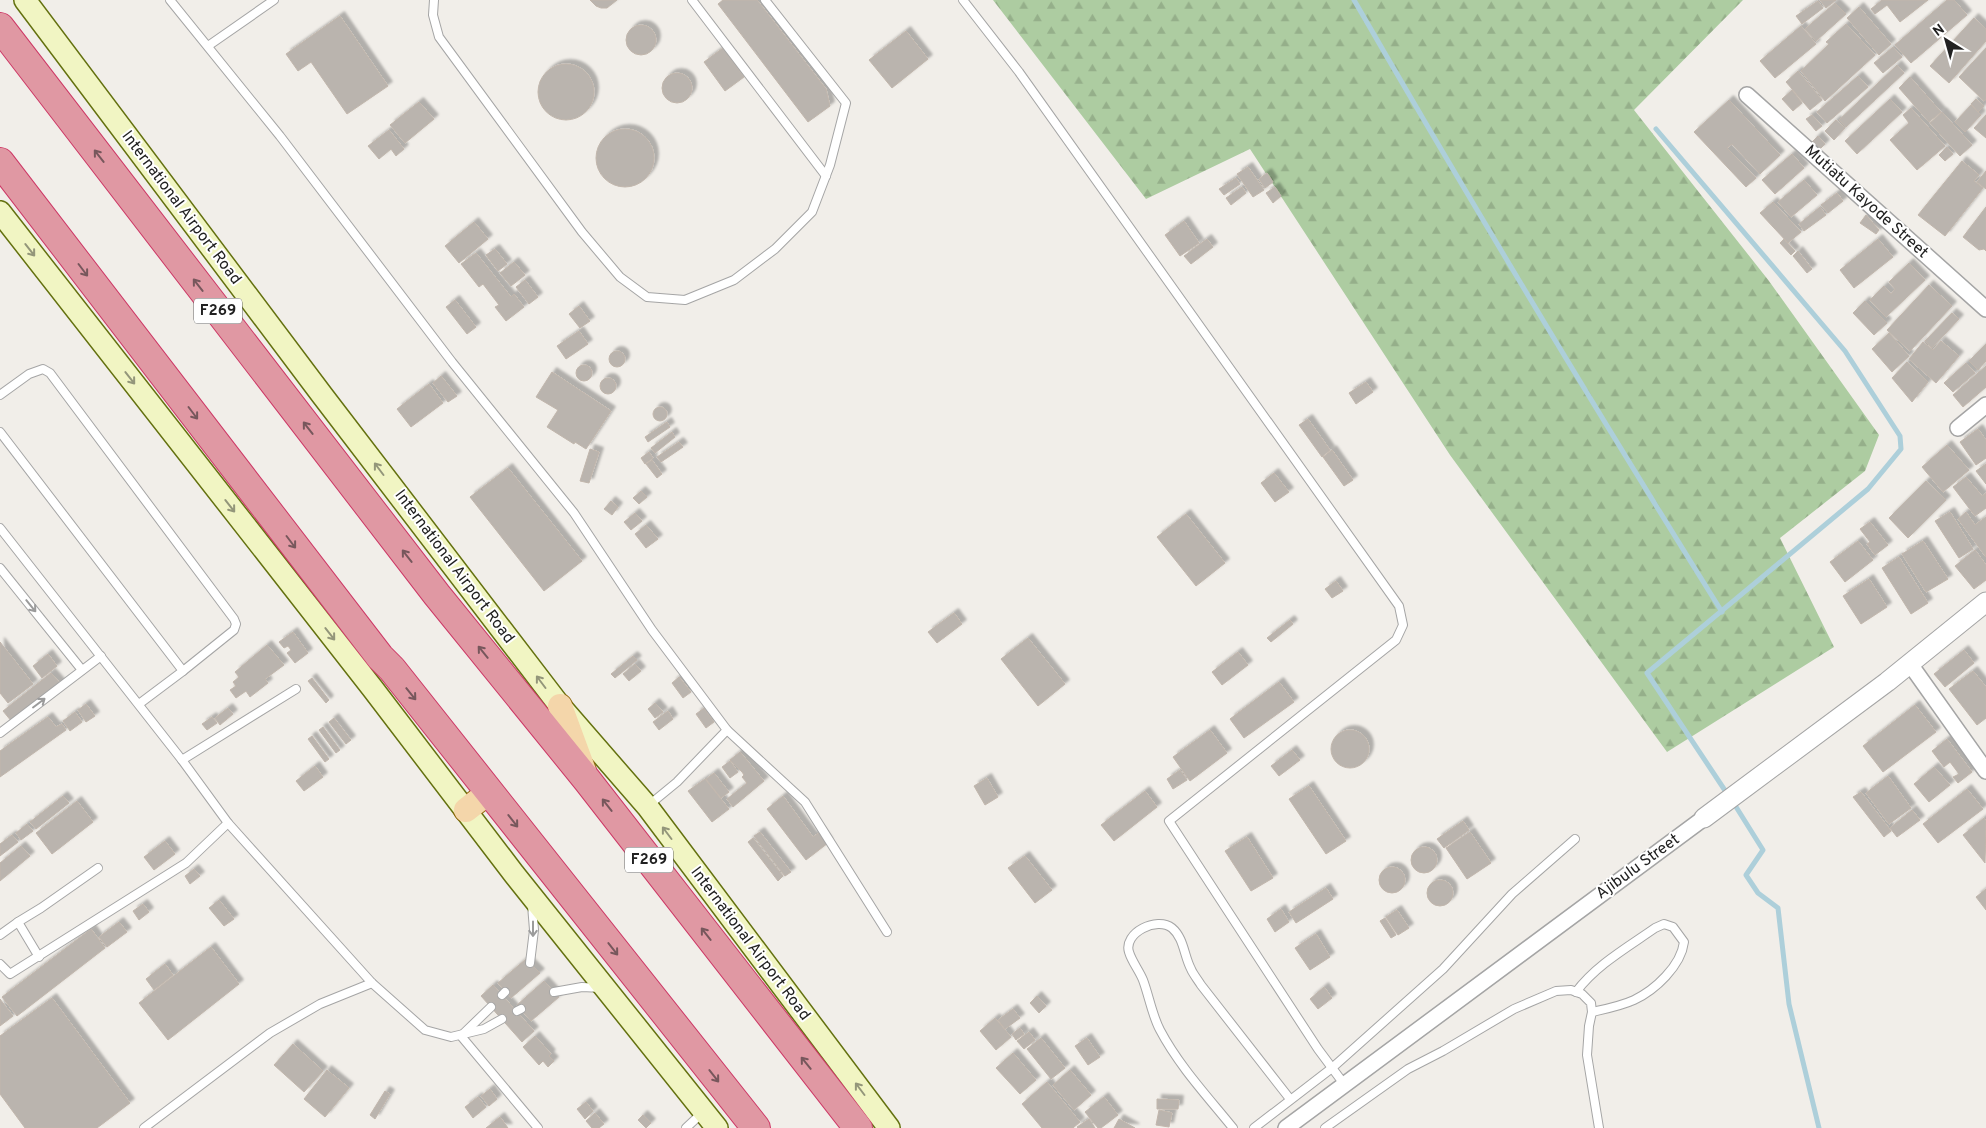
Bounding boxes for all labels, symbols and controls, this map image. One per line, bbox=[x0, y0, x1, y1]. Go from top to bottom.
north arrow bbox=[1921, 15, 1971, 65]
text: N bbox=[1930, 21, 1948, 41]
street label: International Airport Road bbox=[117, 127, 245, 289]
street label: Mutiatu Kayode Street bbox=[1800, 141, 1932, 263]
one-way arrow bbox=[94, 150, 105, 163]
one-way arrow bbox=[25, 243, 35, 257]
one-way arrow bbox=[77, 264, 88, 277]
one-way arrow bbox=[193, 279, 204, 292]
road number: F269 bbox=[194, 298, 242, 324]
one-way arrow bbox=[125, 371, 136, 384]
one-way arrow bbox=[187, 406, 198, 419]
one-way arrow bbox=[303, 421, 313, 435]
one-way arrow bbox=[373, 463, 384, 476]
street label: International Airport Road bbox=[390, 486, 518, 648]
one-way arrow bbox=[225, 499, 236, 512]
one-way arrow bbox=[286, 535, 297, 548]
one-way arrow bbox=[402, 549, 412, 563]
one-way arrow bbox=[25, 600, 36, 613]
one-way arrow bbox=[325, 627, 336, 640]
one-way arrow bbox=[478, 646, 489, 659]
one-way arrow bbox=[536, 676, 547, 689]
one-way arrow bbox=[406, 687, 417, 700]
one-way arrow bbox=[32, 698, 46, 708]
one-way arrow bbox=[602, 798, 612, 812]
one-way arrow bbox=[507, 814, 518, 827]
one-way arrow bbox=[662, 827, 673, 840]
street label: Ajibulu Street bbox=[1592, 830, 1684, 904]
road number: F269 bbox=[625, 848, 673, 872]
street label: International Airport Road bbox=[686, 863, 814, 1025]
one-way arrow bbox=[528, 920, 538, 937]
one-way arrow bbox=[701, 928, 712, 941]
one-way arrow bbox=[608, 942, 619, 955]
one-way arrow bbox=[800, 1056, 811, 1069]
one-way arrow bbox=[709, 1069, 720, 1082]
one-way arrow bbox=[854, 1083, 865, 1096]

